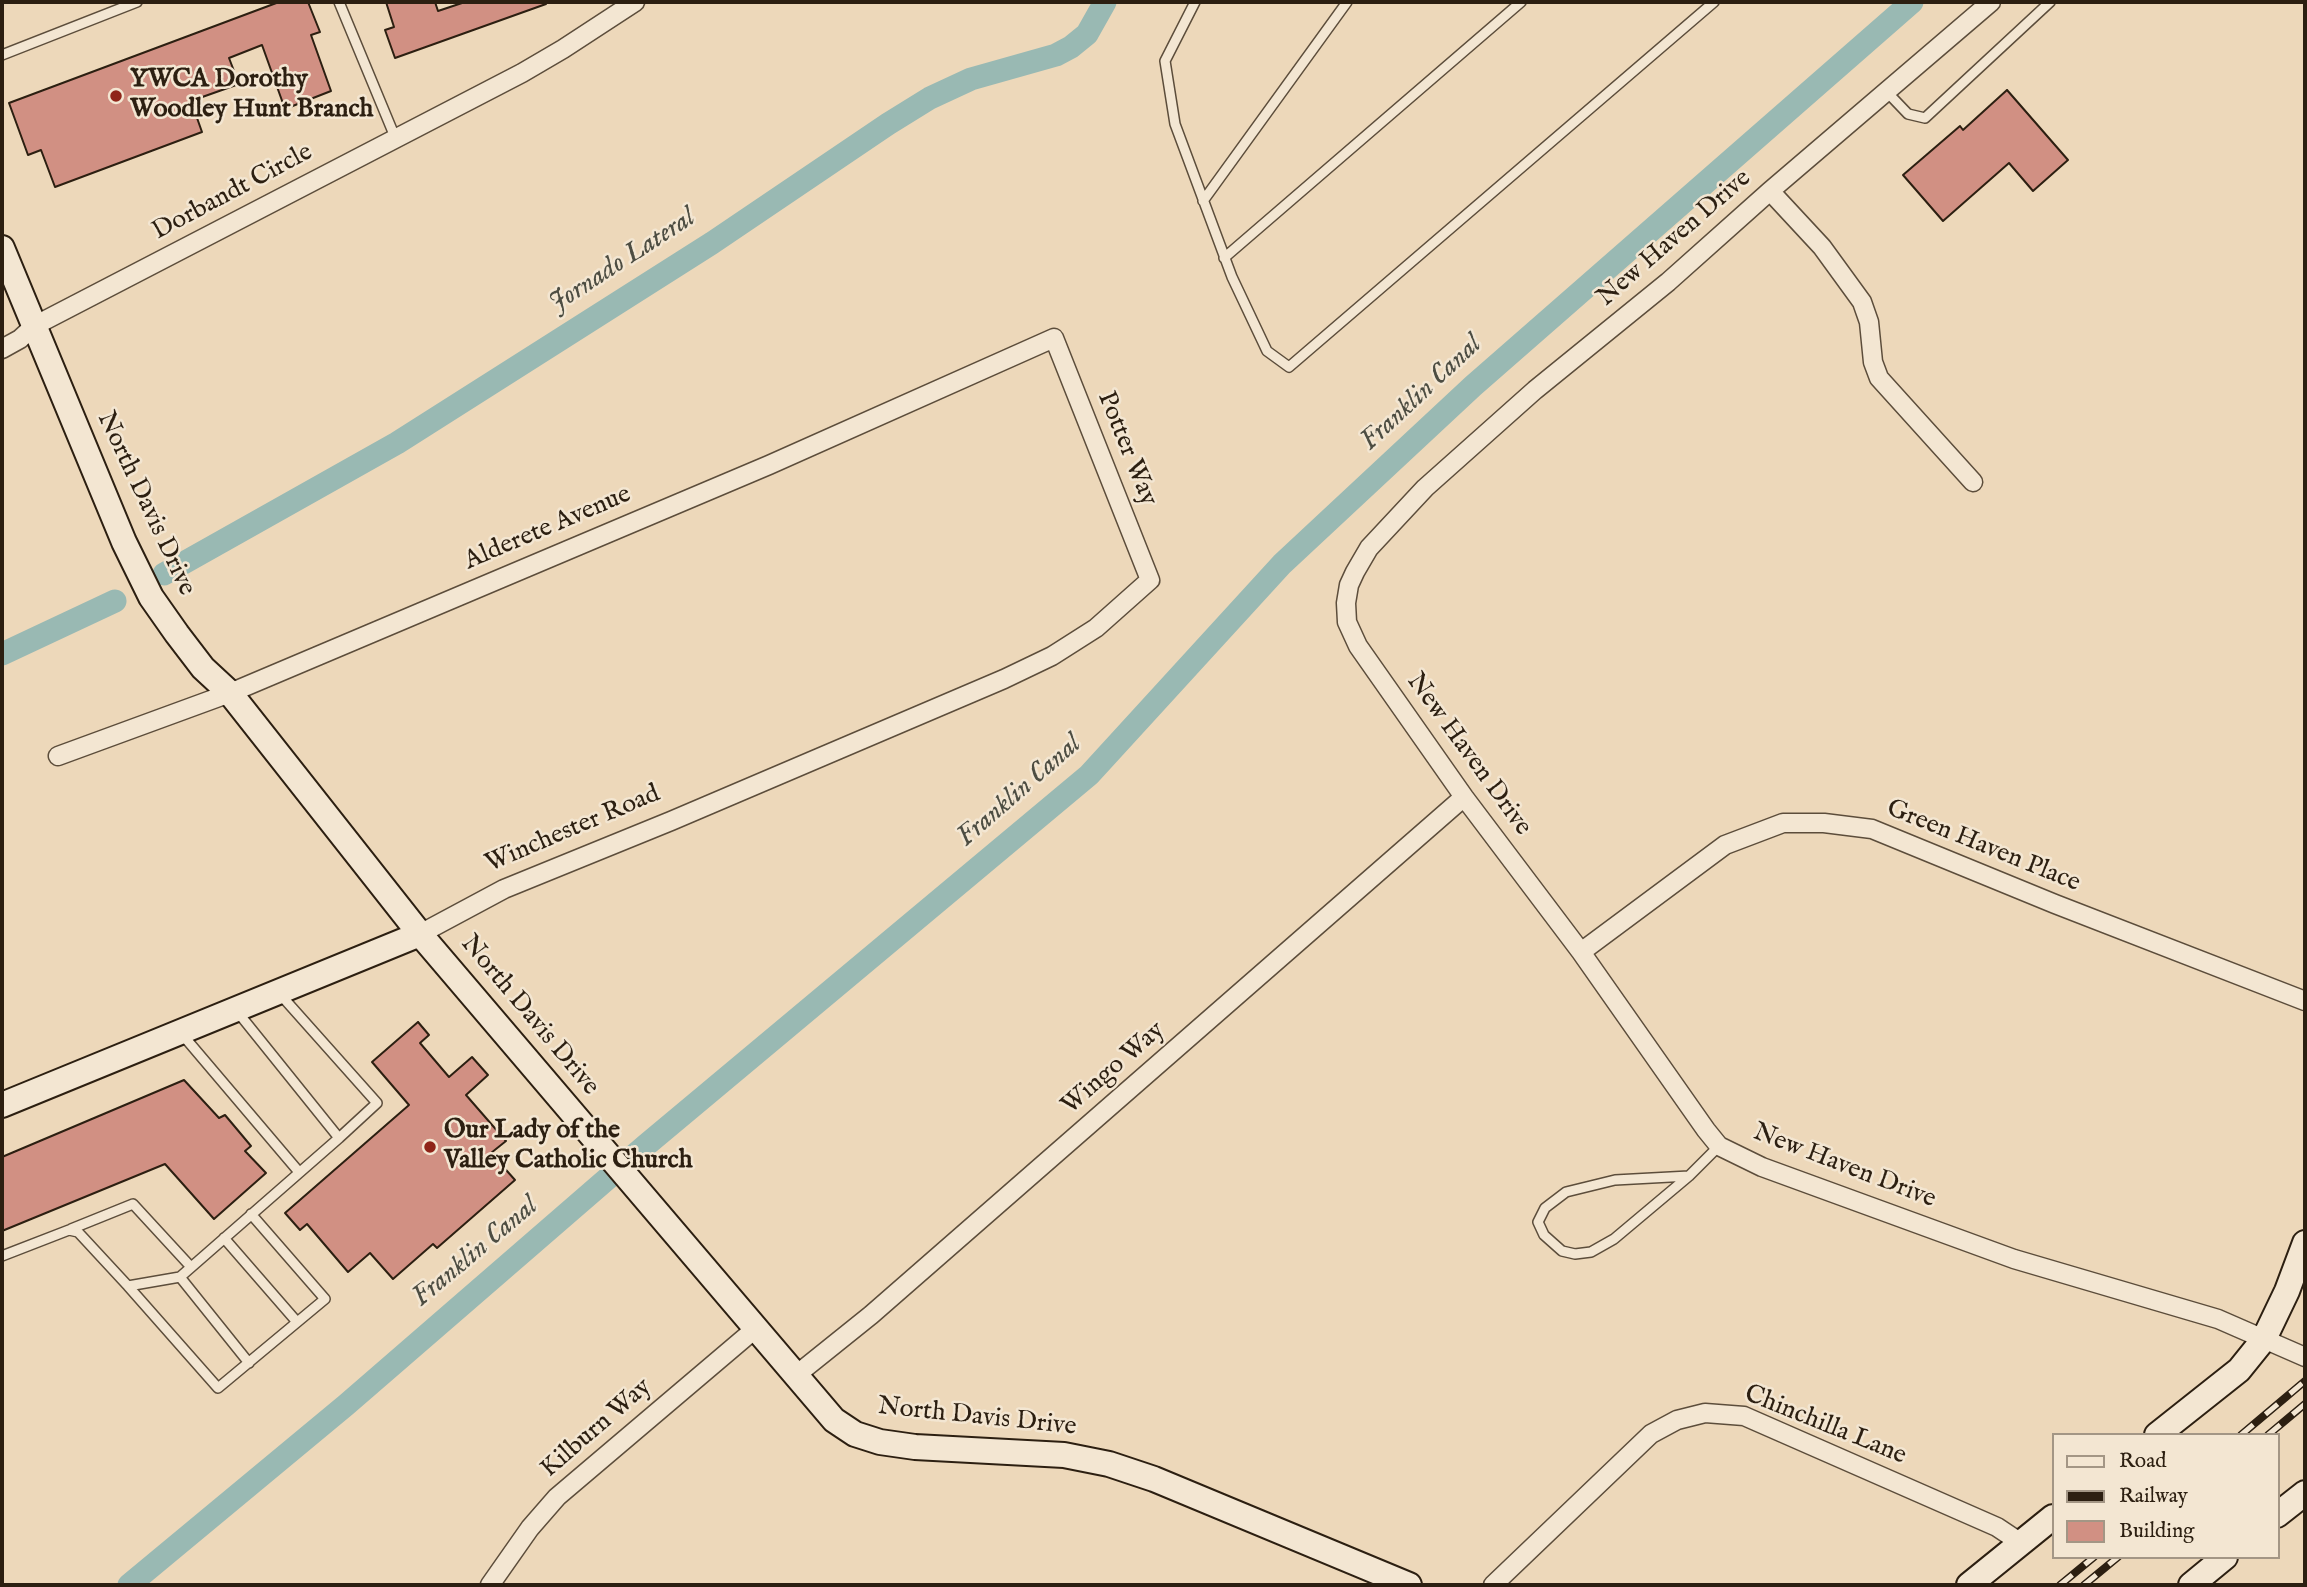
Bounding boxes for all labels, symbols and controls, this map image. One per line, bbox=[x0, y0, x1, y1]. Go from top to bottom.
place label: YWCA Dorothy Woodley Hunt Branch bbox=[130, 65, 373, 126]
marker: YWCA Dorothy Woodley Hunt Branch bbox=[108, 88, 124, 104]
street label: Dorbandt Circle bbox=[148, 138, 318, 248]
street label: New Haven Drive bbox=[1592, 164, 1758, 314]
water label: Jornado Lateral bbox=[544, 202, 702, 322]
water label: Franklin Canal bbox=[1354, 329, 1490, 459]
street label: Potter Way bbox=[1089, 387, 1163, 511]
street label: North Davis Drive bbox=[89, 407, 201, 601]
street label: Alderete Avenue bbox=[460, 480, 636, 578]
street label: New Haven Drive bbox=[1399, 668, 1537, 842]
water label: Franklin Canal bbox=[951, 729, 1089, 855]
street label: Winchester Road bbox=[481, 779, 665, 881]
street label: Green Haven Place bbox=[1882, 794, 2084, 900]
street label: North Davis Drive bbox=[453, 930, 605, 1102]
street label: Wingo Way bbox=[1056, 1016, 1172, 1122]
place label: Our Lady of the Valley Catholic Church bbox=[444, 1116, 693, 1178]
street label: New Haven Drive bbox=[1748, 1118, 1940, 1216]
marker: Our Lady of the Valley Catholic Church bbox=[422, 1139, 438, 1155]
water label: Franklin Canal bbox=[406, 1191, 546, 1315]
street label: Kilburn Way bbox=[535, 1373, 659, 1485]
street label: Chinchilla Lane bbox=[1739, 1379, 1911, 1473]
street label: North Davis Drive bbox=[876, 1392, 1078, 1444]
legend bbox=[2052, 1433, 2279, 1559]
text: Road bbox=[2119, 1448, 2166, 1475]
text: Railway bbox=[2119, 1483, 2188, 1510]
text: Building bbox=[2119, 1518, 2194, 1545]

